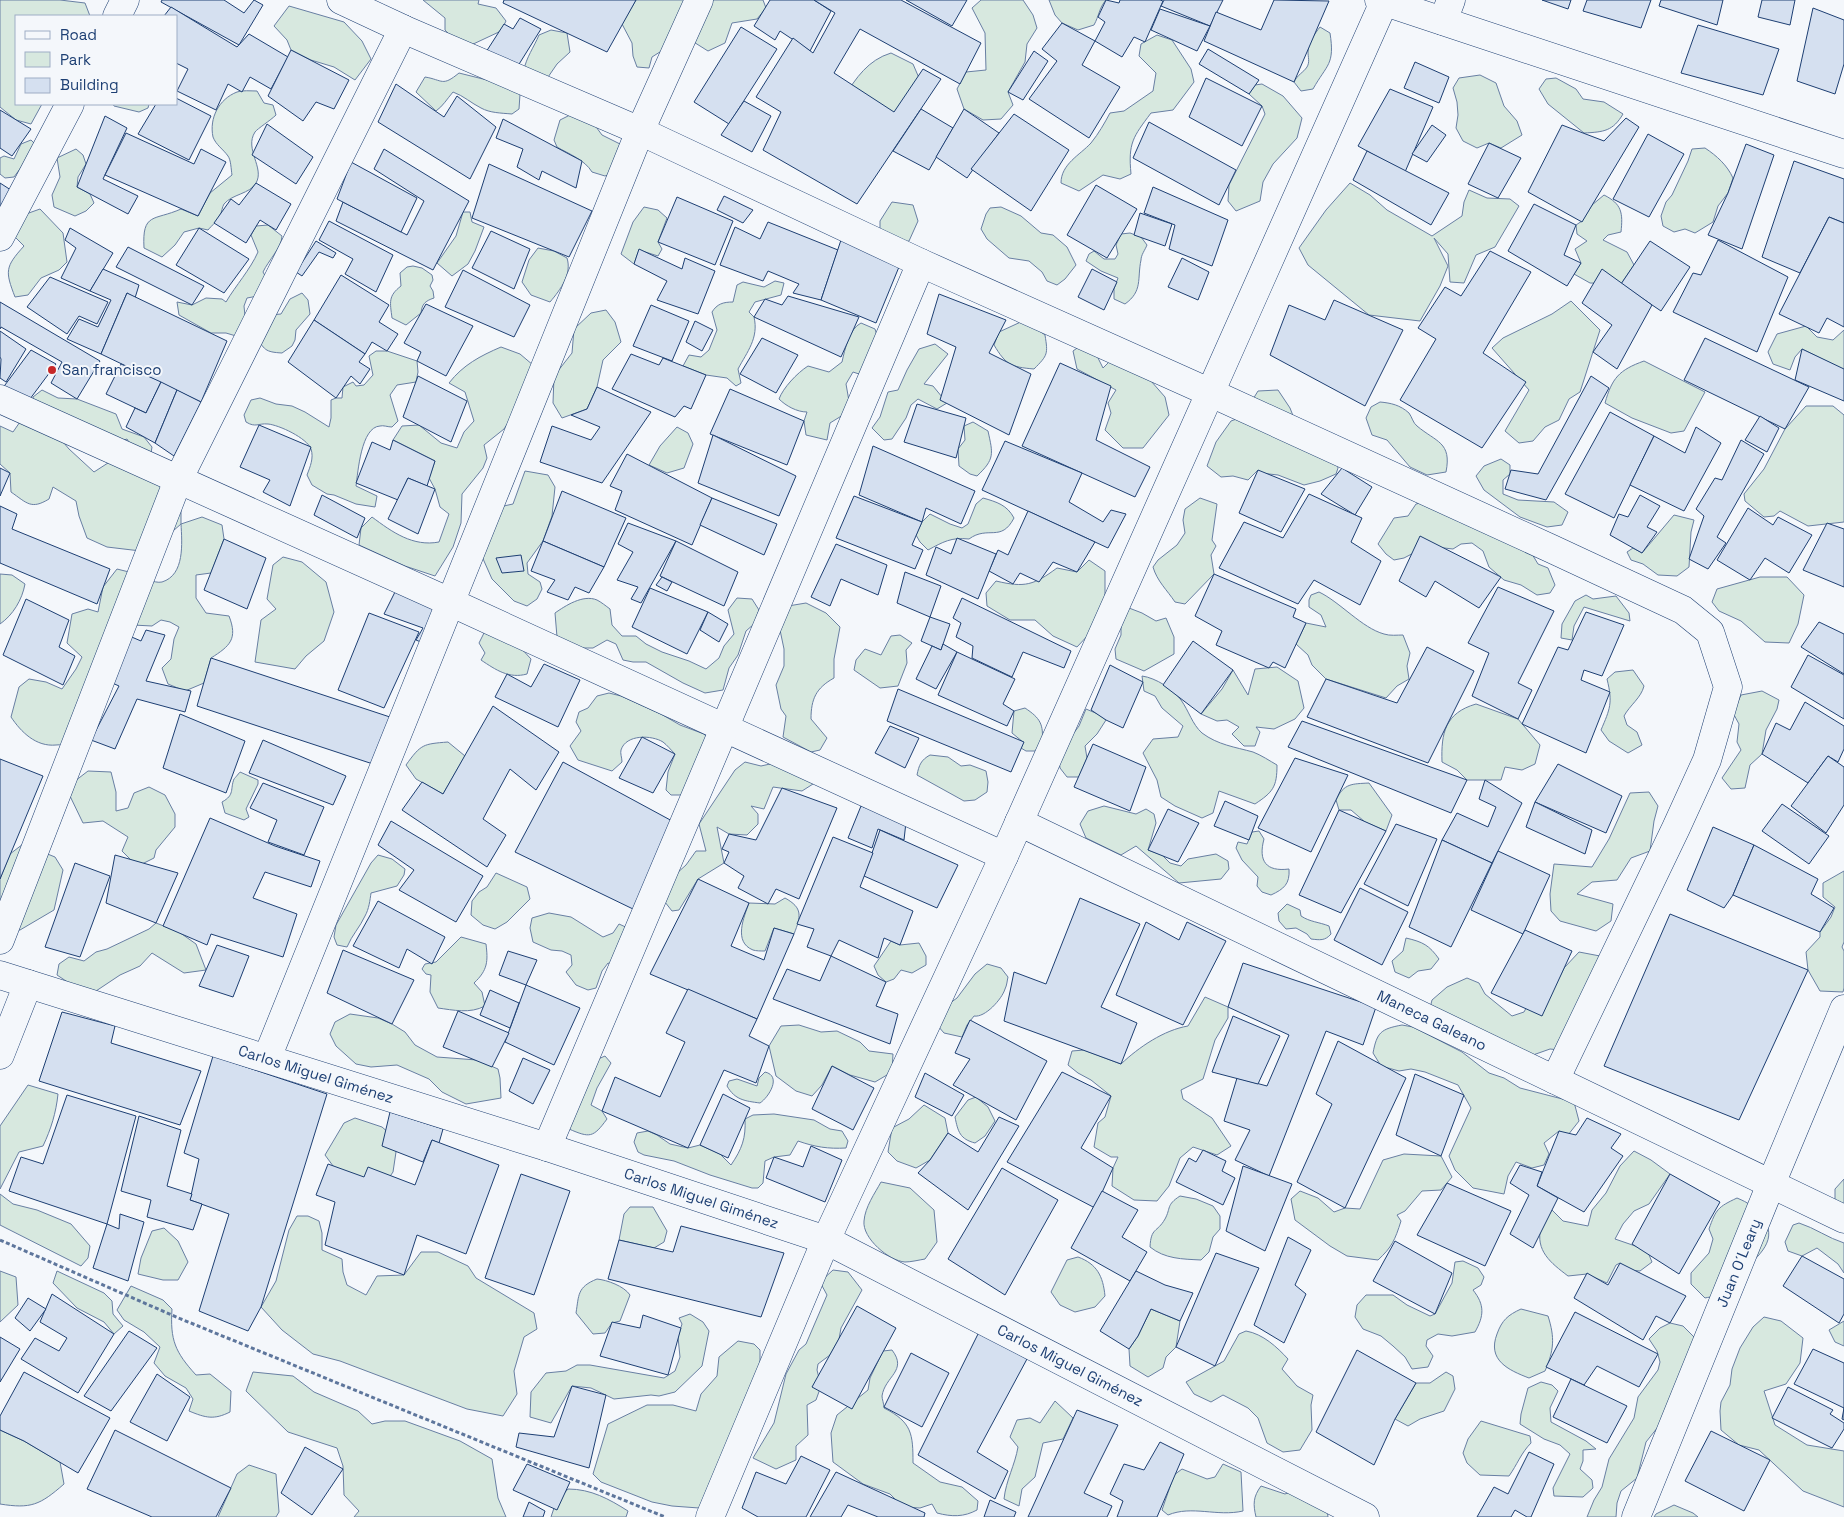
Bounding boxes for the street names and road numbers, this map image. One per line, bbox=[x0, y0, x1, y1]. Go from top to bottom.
street label: Maneca Galeano bbox=[1374, 986, 1490, 1055]
street label: Carlos Miguel Giménez bbox=[236, 1041, 396, 1107]
street label: Carlos Miguel Giménez bbox=[622, 1163, 781, 1233]
street label: Juan O´Leary bbox=[1712, 1216, 1765, 1310]
street label: Carlos Miguel Giménez bbox=[994, 1320, 1147, 1410]

